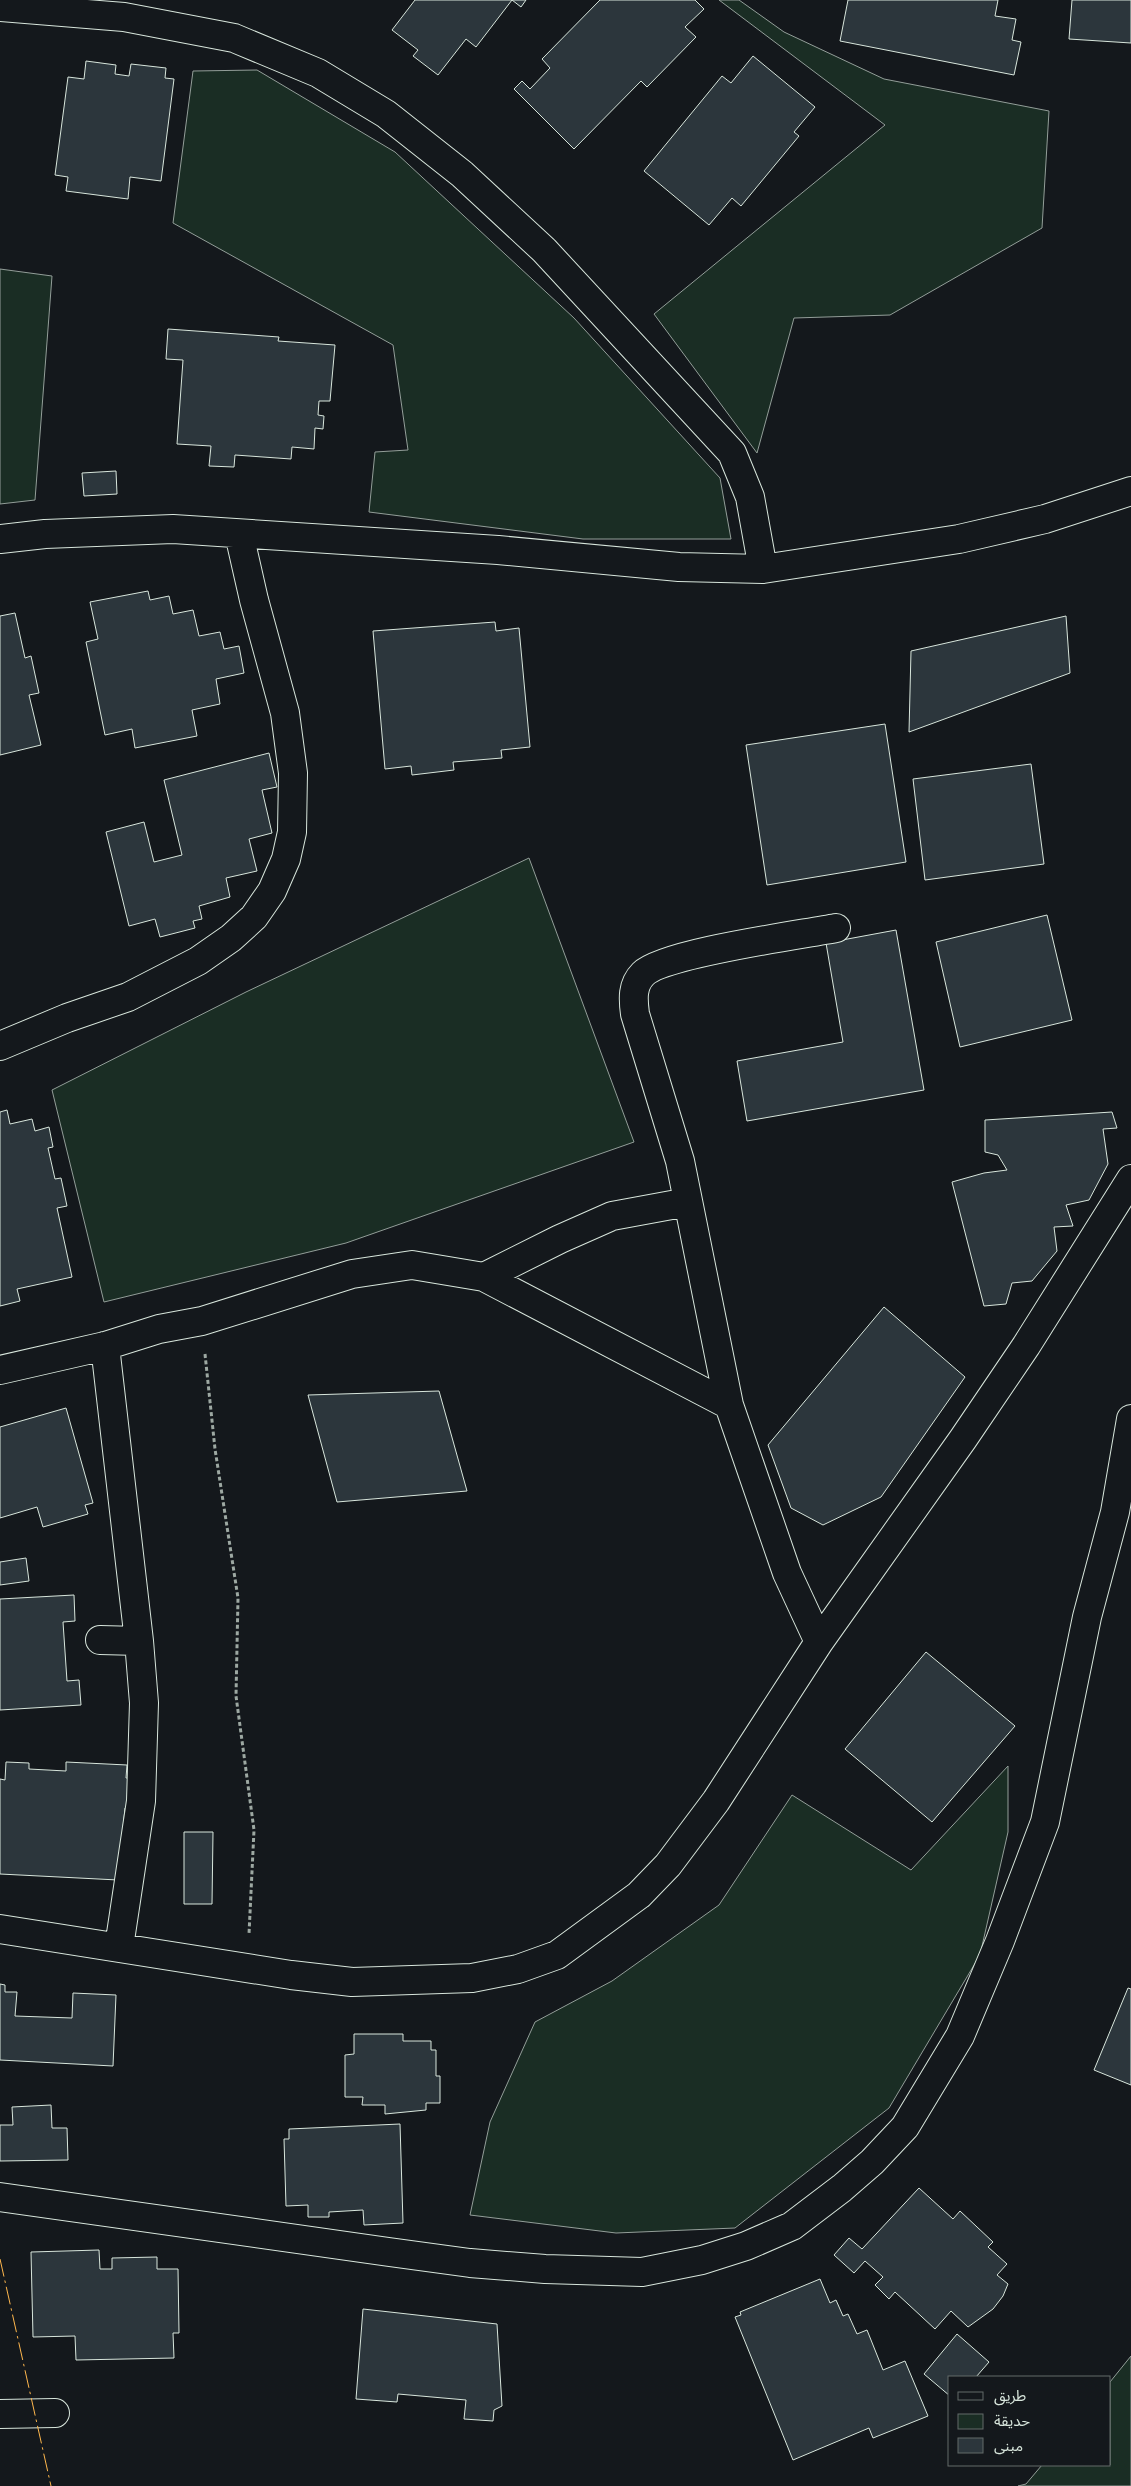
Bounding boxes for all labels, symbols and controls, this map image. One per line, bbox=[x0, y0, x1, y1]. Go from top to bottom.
legend bbox=[948, 2376, 1111, 2466]
text: طريق bbox=[994, 2387, 1026, 2406]
text: حديقة bbox=[994, 2412, 1030, 2430]
text: مبنى bbox=[994, 2437, 1023, 2455]

